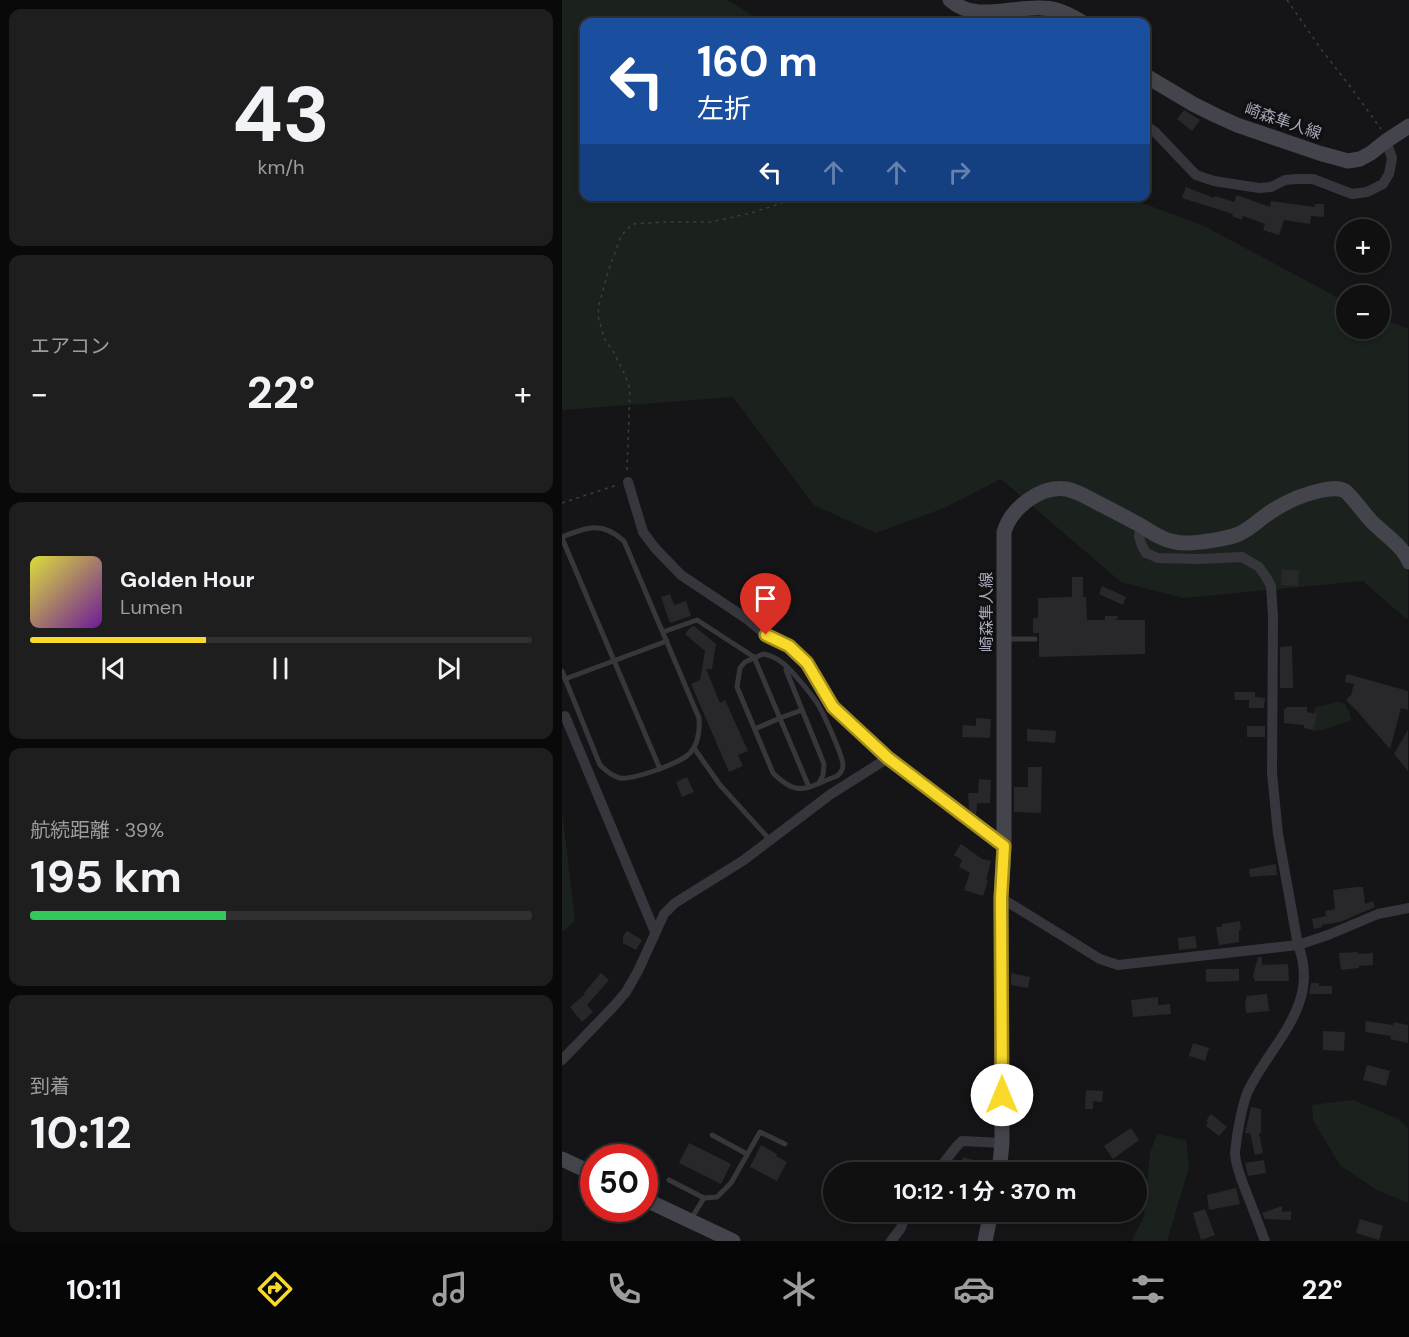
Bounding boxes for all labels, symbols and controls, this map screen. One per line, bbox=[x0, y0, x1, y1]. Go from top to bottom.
text: 160 m bbox=[697, 34, 818, 89]
icon: left bbox=[598, 42, 676, 120]
text: 43 bbox=[232, 64, 330, 165]
text: 左折 bbox=[697, 91, 751, 126]
street label: 崎森隼人線 bbox=[1242, 98, 1324, 144]
text: km/h bbox=[257, 154, 305, 180]
icon: left bbox=[754, 156, 787, 189]
icon: ahead bbox=[817, 156, 850, 189]
icon: ahead bbox=[880, 156, 913, 189]
icon: right bbox=[943, 156, 976, 189]
map controls bbox=[1336, 219, 1390, 339]
button: + bbox=[1336, 219, 1390, 273]
button: − bbox=[1336, 285, 1390, 339]
text: エアコン bbox=[30, 333, 110, 359]
text: 22° bbox=[247, 363, 315, 422]
text: − bbox=[30, 372, 48, 415]
text: + bbox=[514, 372, 532, 415]
text: Golden Hour bbox=[120, 565, 255, 594]
street label: 崎森隼人線 bbox=[976, 572, 997, 652]
pin bbox=[740, 573, 791, 635]
icon: arrive bbox=[749, 582, 782, 615]
text: Lumen bbox=[120, 594, 183, 620]
icon: previous bbox=[97, 652, 130, 685]
icon: pause bbox=[264, 652, 297, 685]
icon: next bbox=[432, 652, 465, 685]
text: 航続距離 · 39% bbox=[30, 817, 164, 843]
text: 195 km bbox=[30, 847, 182, 906]
position arrow bbox=[970, 1063, 1034, 1127]
text: 到着 bbox=[30, 1073, 70, 1099]
text: 10:12 bbox=[30, 1103, 132, 1162]
speed limit sign: 50 bbox=[580, 1144, 658, 1222]
text: 10:12 · 1 分 · 370 m bbox=[894, 1177, 1076, 1206]
icon: directions bbox=[254, 1268, 296, 1310]
icon: music bbox=[429, 1268, 471, 1310]
icon: phone bbox=[603, 1268, 645, 1310]
icon: climate bbox=[778, 1268, 820, 1310]
icon: car bbox=[953, 1268, 995, 1310]
icon: filters bbox=[1127, 1268, 1169, 1310]
text: 10:11 bbox=[66, 1272, 122, 1307]
text: 22° bbox=[1302, 1272, 1343, 1307]

